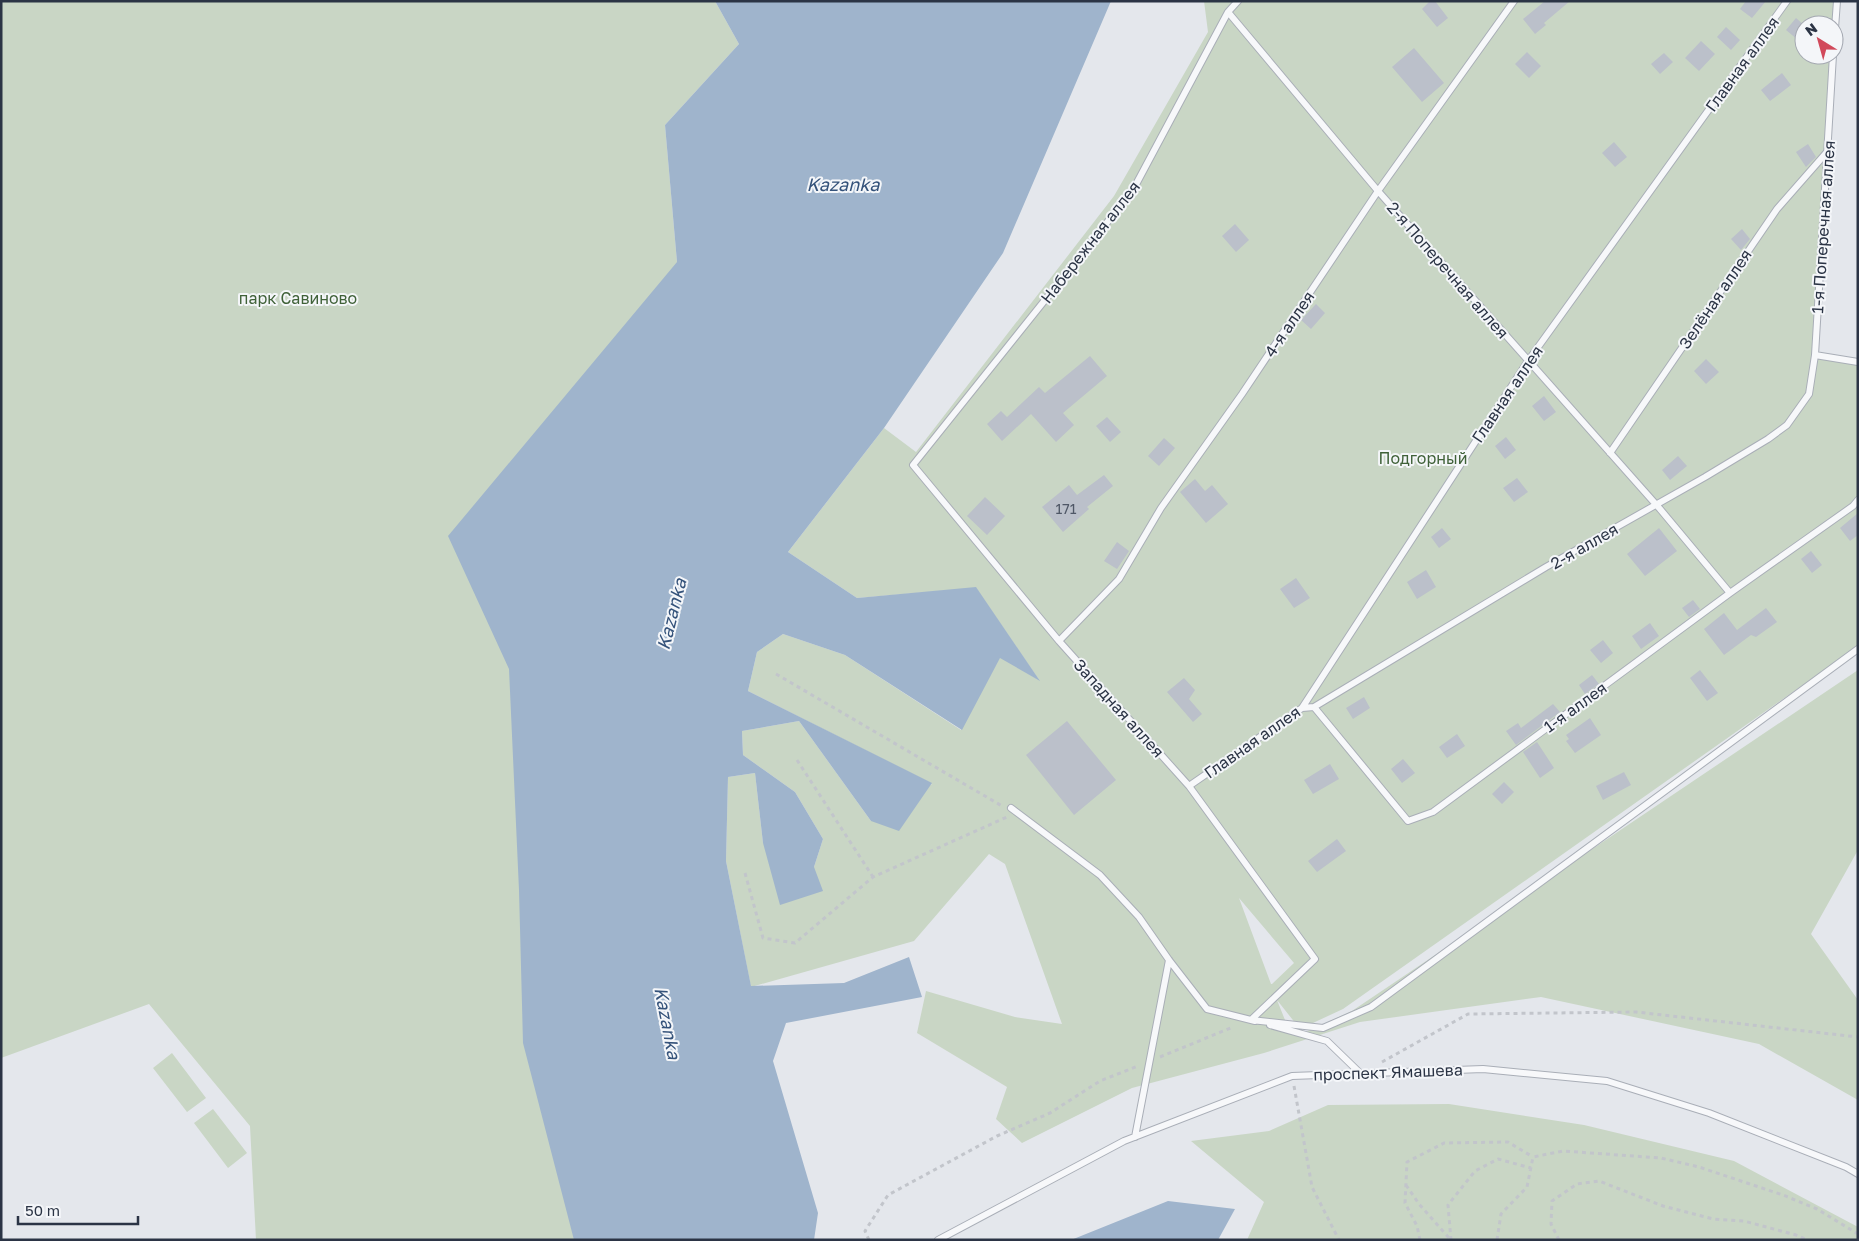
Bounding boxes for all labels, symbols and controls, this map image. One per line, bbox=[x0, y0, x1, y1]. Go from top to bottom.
street label: Главная аллея bbox=[1701, 13, 1783, 115]
north arrow bbox=[1794, 15, 1844, 65]
text: N bbox=[1802, 19, 1820, 39]
street label: 1-я Поперечная аллея bbox=[1807, 140, 1839, 314]
water label: Kazanka bbox=[807, 173, 880, 195]
street label: Набережная аллея bbox=[1036, 177, 1144, 307]
street label: 2-я Поперечная аллея bbox=[1383, 197, 1513, 343]
street label: Зелёная аллея bbox=[1674, 245, 1756, 353]
street label: 4-я аллея bbox=[1260, 287, 1318, 361]
park label: парк Савиново bbox=[239, 288, 357, 308]
street label: Главная аллея bbox=[1467, 342, 1547, 446]
park label: Подгорный bbox=[1379, 448, 1467, 468]
house number: 171 bbox=[1056, 500, 1077, 517]
street label: 2-я аллея bbox=[1547, 519, 1621, 573]
water label: Kazanka bbox=[651, 575, 691, 652]
street label: Западная аллея bbox=[1070, 655, 1168, 761]
street label: 1-я аллея bbox=[1540, 677, 1610, 737]
street label: Главная аллея bbox=[1200, 701, 1304, 783]
water label: Kazanka bbox=[650, 985, 686, 1062]
street label: проспект Ямашева bbox=[1313, 1059, 1463, 1085]
scale bar bbox=[18, 1194, 138, 1226]
text: 50 m bbox=[25, 1201, 60, 1219]

